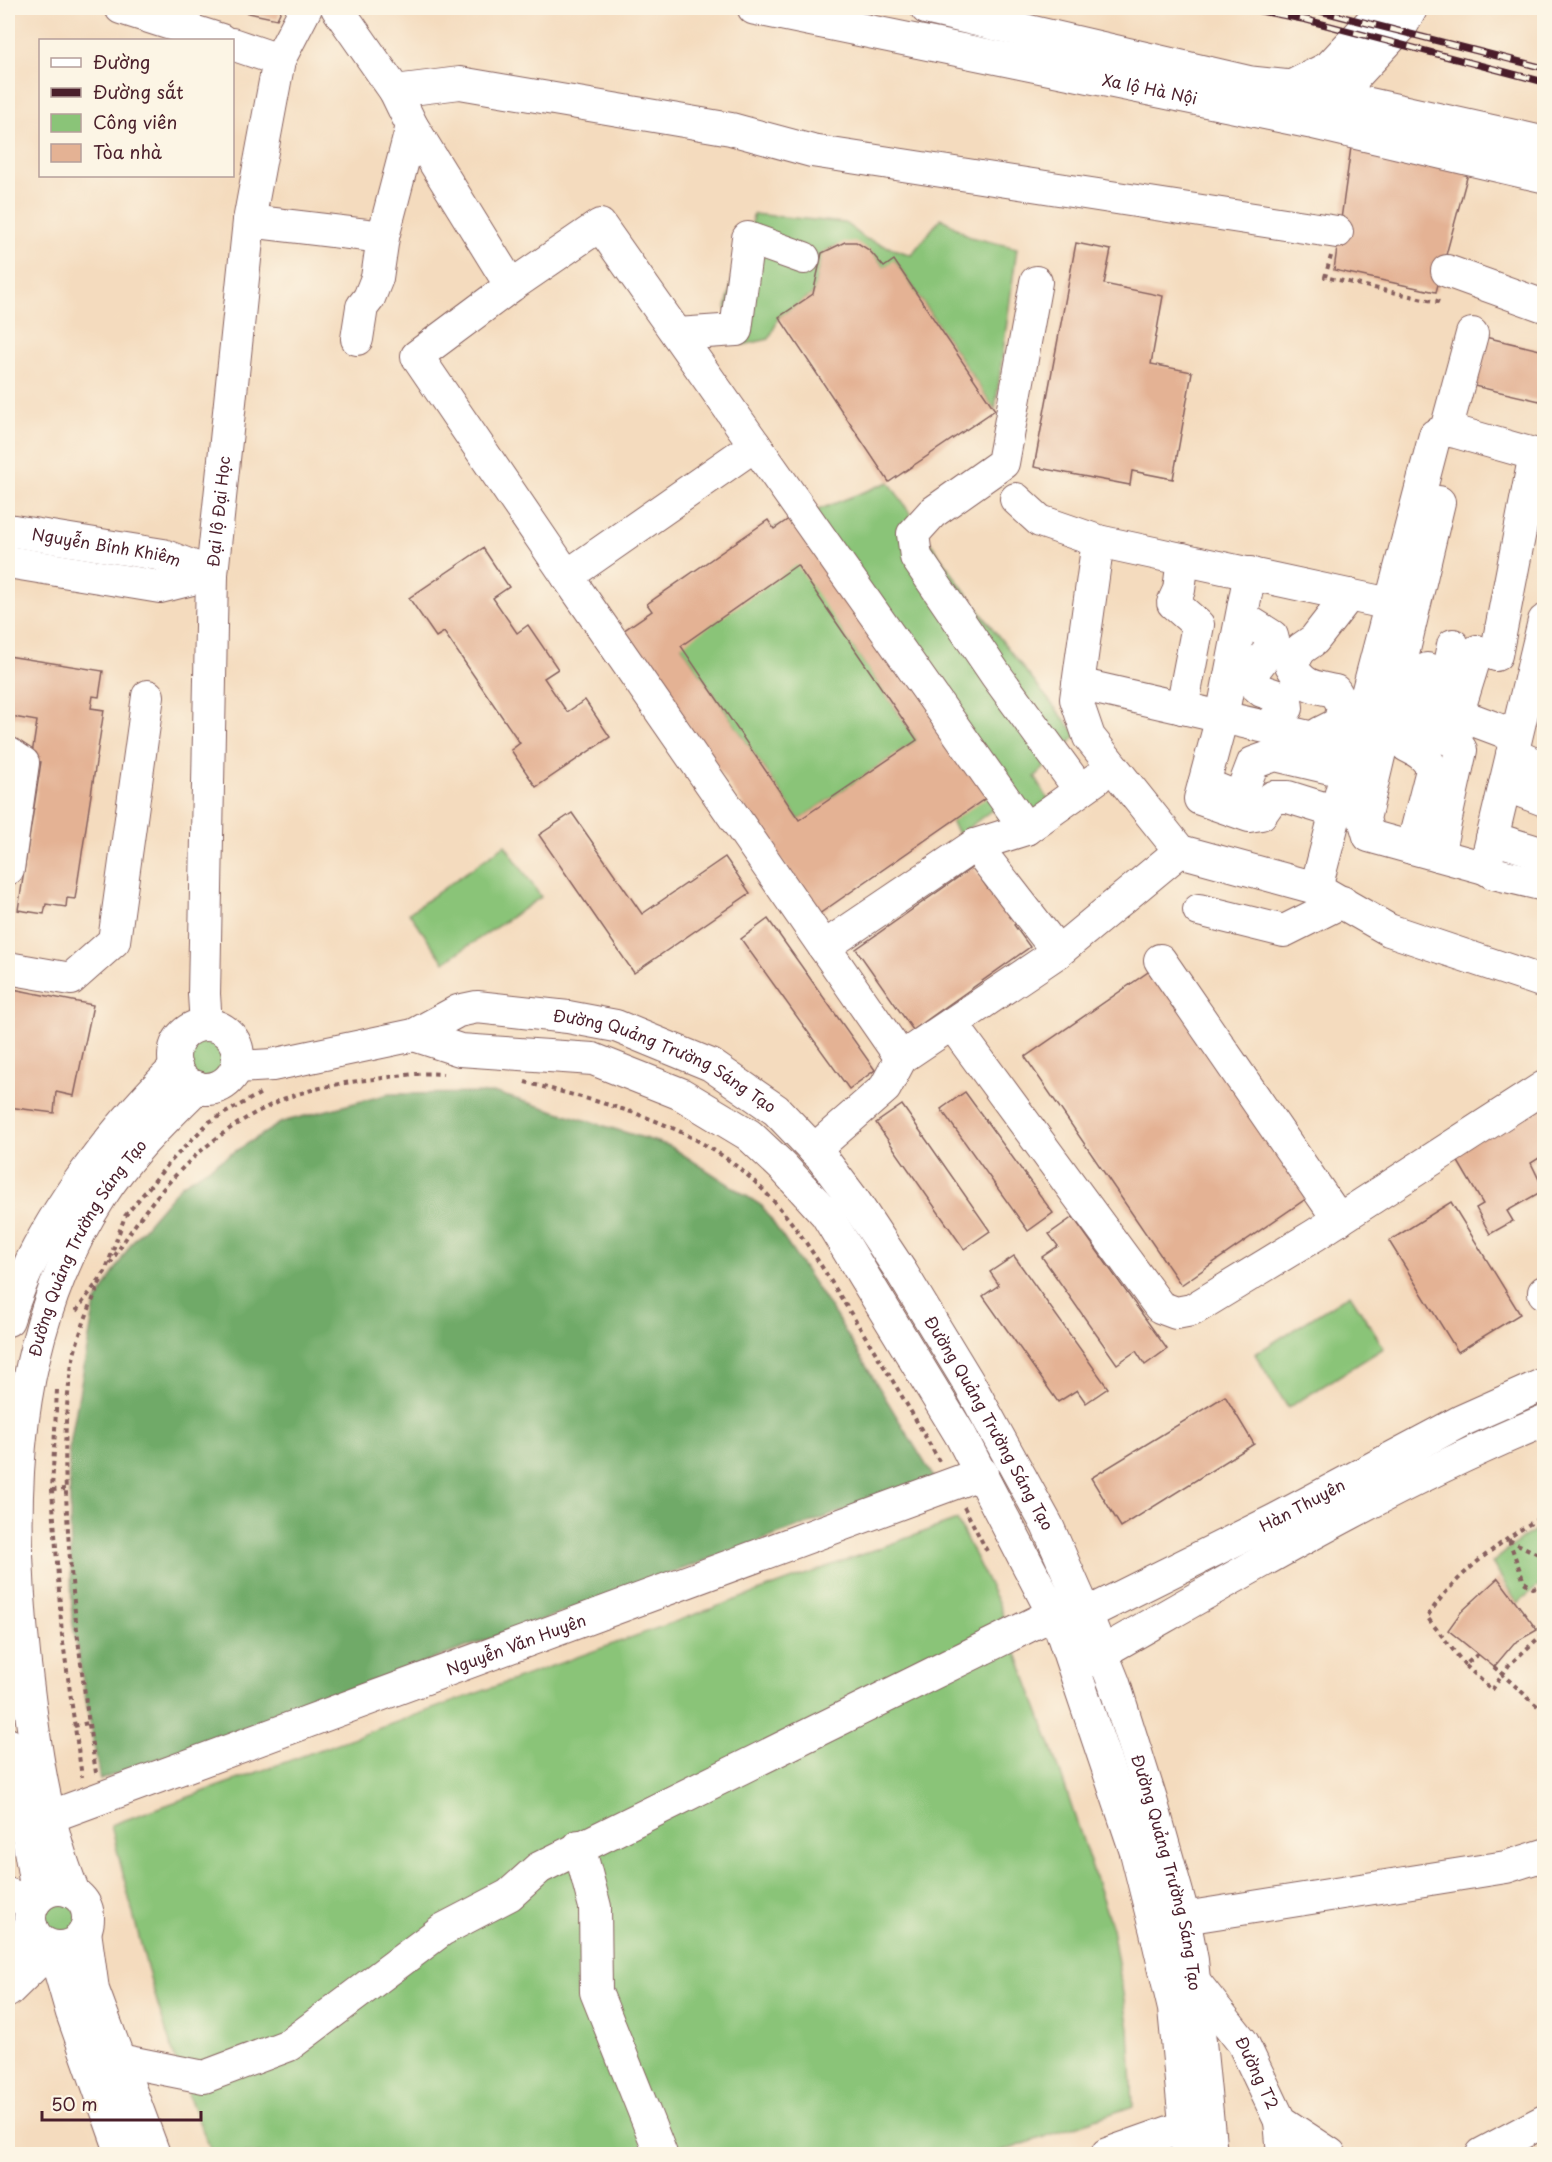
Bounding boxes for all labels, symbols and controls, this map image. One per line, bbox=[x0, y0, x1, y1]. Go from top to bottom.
legend bbox=[39, 39, 234, 177]
text: Đường bbox=[93, 48, 150, 75]
street label: Xa lộ Hà Nội bbox=[1100, 67, 1200, 109]
text: Đường sắt bbox=[93, 78, 184, 105]
text: Công viên bbox=[93, 108, 177, 135]
text: Tòa nhà bbox=[93, 138, 163, 165]
street label: Đại lộ Đại Học bbox=[200, 455, 235, 568]
street label: Nguyễn Bỉnh Khiêm bbox=[30, 521, 185, 572]
street label: Đường Quảng Trường Sáng Tạo bbox=[552, 1002, 782, 1118]
street label: Đường Quảng Trường Sáng Tạo bbox=[22, 1133, 152, 1359]
street label: Đường Quảng Trường Sáng Tạo bbox=[920, 1311, 1061, 1534]
street label: Hàn Thuyên bbox=[1255, 1472, 1349, 1537]
street label: Nguyễn Văn Huyên bbox=[443, 1607, 589, 1681]
street label: Đường Quảng Trường Sáng Tạo bbox=[1126, 1751, 1208, 1992]
street label: Đường T2 bbox=[1230, 2032, 1286, 2113]
scale bar bbox=[42, 2084, 201, 2122]
text: 50 m bbox=[51, 2090, 98, 2117]

